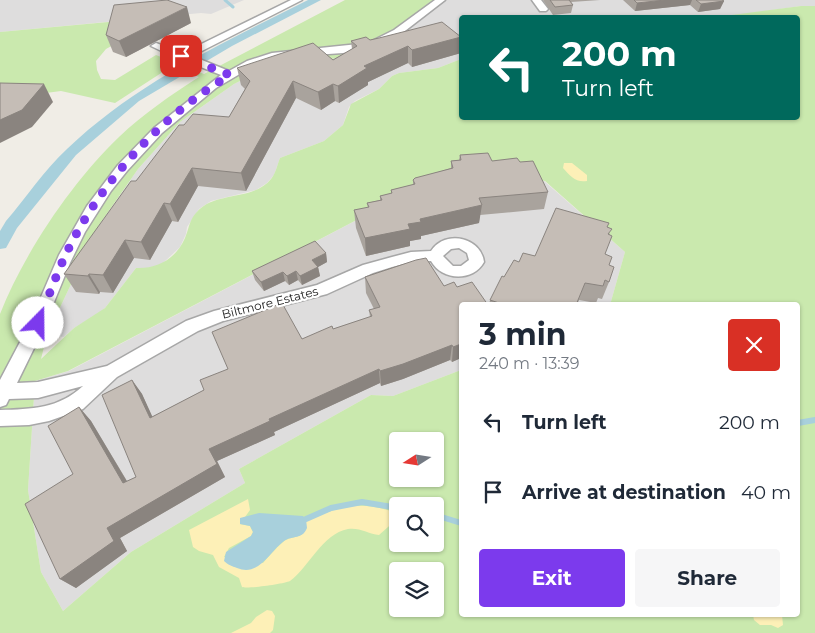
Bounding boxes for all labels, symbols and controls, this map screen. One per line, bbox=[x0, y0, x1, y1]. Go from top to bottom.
text: 200 m bbox=[562, 32, 677, 75]
pin bbox=[160, 35, 202, 77]
icon: left bbox=[479, 35, 544, 100]
icon: arrive bbox=[167, 42, 195, 70]
text: Turn left bbox=[562, 75, 654, 102]
street label: Biltmore Estates bbox=[220, 283, 320, 322]
position arrow bbox=[11, 296, 63, 348]
text: 3 min bbox=[479, 316, 566, 353]
button: close bbox=[728, 319, 780, 371]
text: 240 m · 13:39 bbox=[479, 354, 579, 373]
icon: left bbox=[479, 408, 507, 436]
text: Turn left bbox=[522, 411, 607, 434]
text: 200 m bbox=[719, 411, 780, 434]
north arrow bbox=[389, 432, 444, 488]
map controls bbox=[389, 432, 444, 617]
icon: arrive bbox=[479, 478, 507, 506]
text: Arrive at destination bbox=[522, 481, 726, 504]
text: 40 m bbox=[741, 481, 791, 504]
button: search bbox=[389, 497, 444, 552]
button: Exit bbox=[479, 549, 625, 607]
button: Share bbox=[635, 549, 780, 607]
button: layers bbox=[389, 562, 444, 617]

